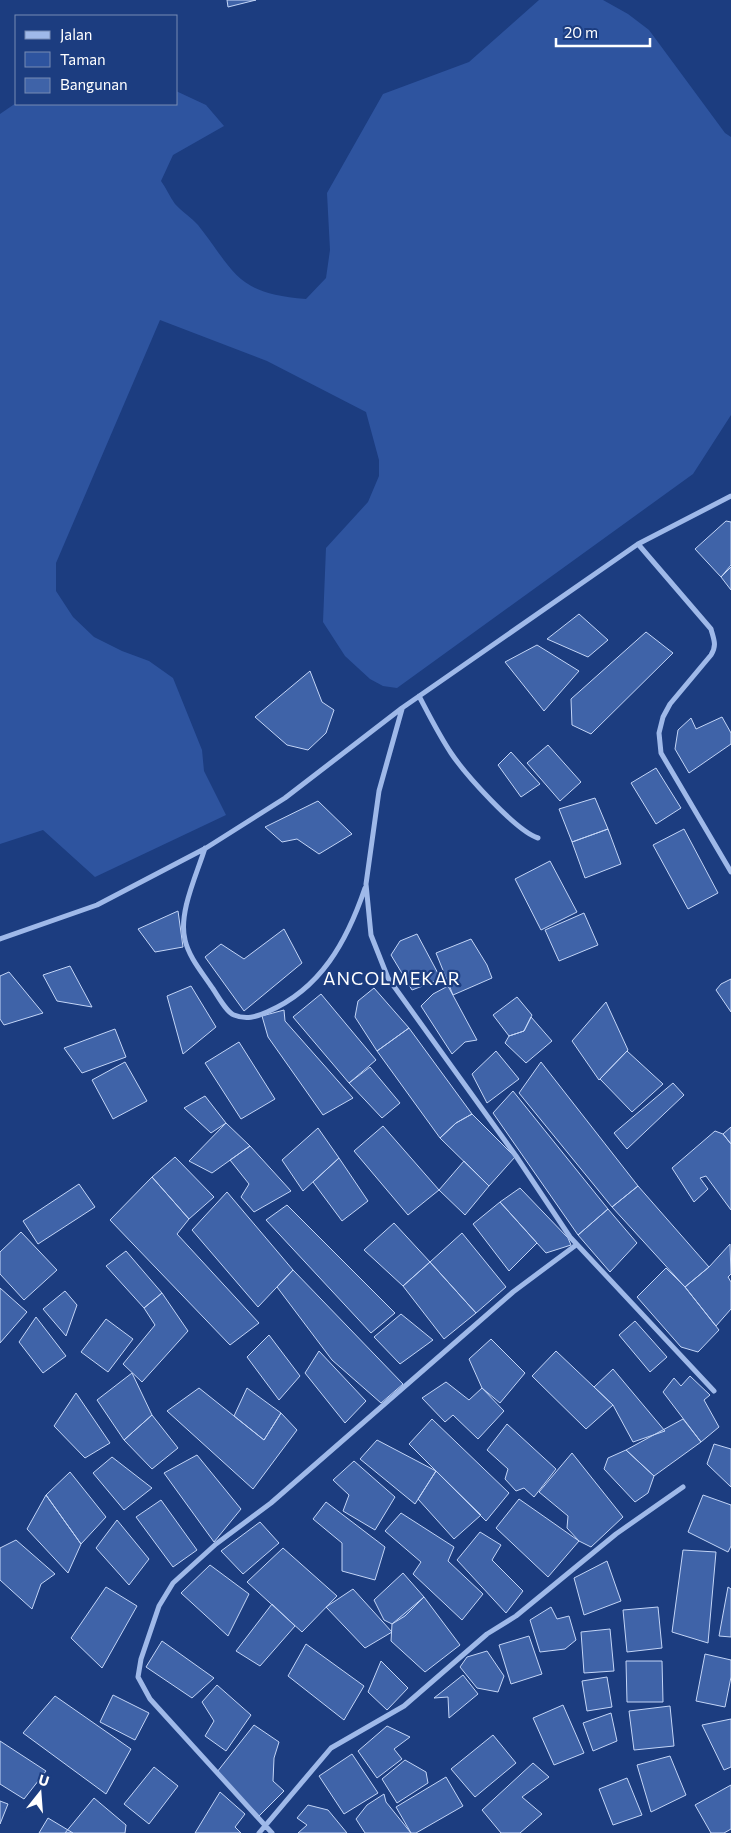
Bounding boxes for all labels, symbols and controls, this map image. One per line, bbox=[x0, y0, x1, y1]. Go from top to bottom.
legend bbox=[15, 15, 178, 105]
scale bar bbox=[556, 15, 650, 47]
text: 20 m bbox=[564, 23, 598, 41]
text: Jalan bbox=[60, 25, 92, 43]
text: Taman bbox=[60, 50, 106, 68]
text: Bangunan bbox=[60, 75, 128, 93]
district label: ANCOLMEKAR bbox=[323, 967, 461, 989]
north arrow bbox=[15, 1768, 65, 1818]
text: U bbox=[37, 1770, 51, 1790]

